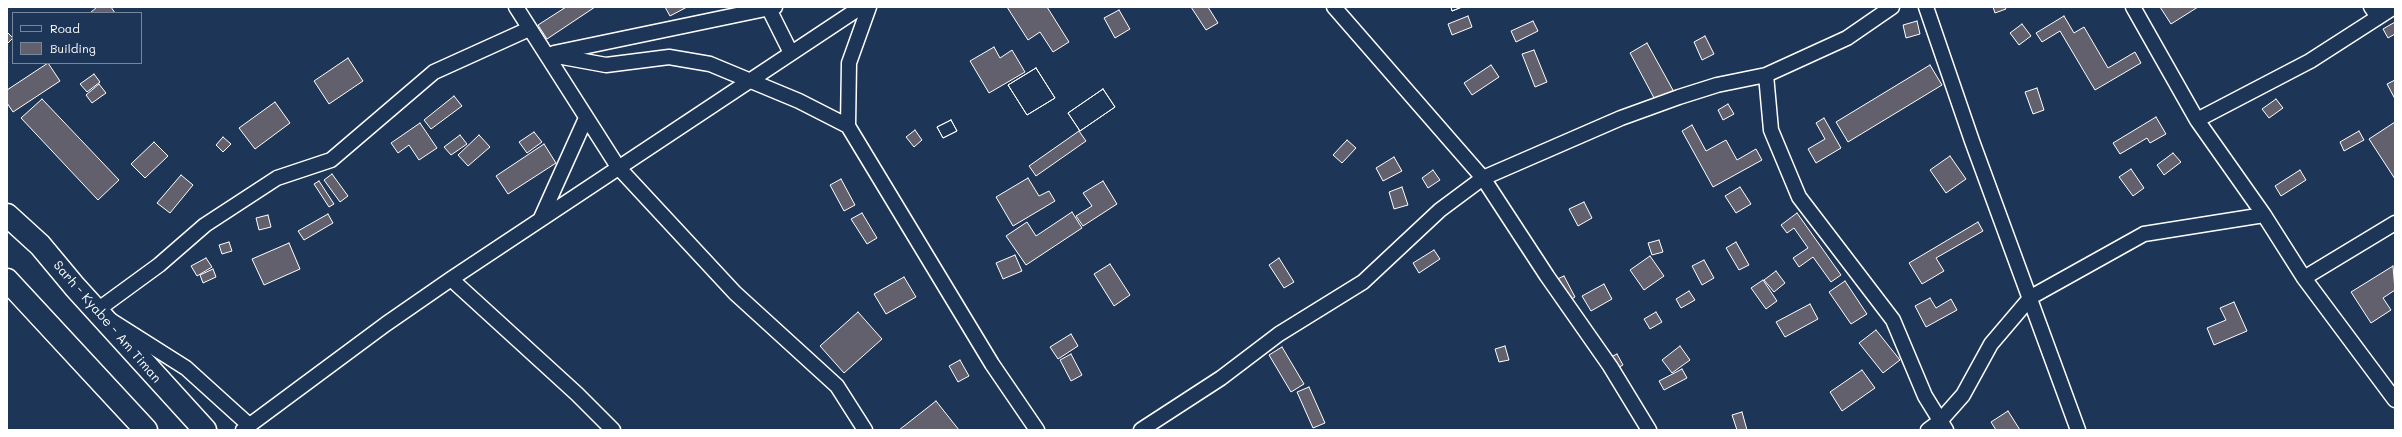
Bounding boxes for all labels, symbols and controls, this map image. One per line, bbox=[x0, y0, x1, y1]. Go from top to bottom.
legend bbox=[12, 12, 142, 64]
text: Road bbox=[50, 20, 80, 36]
text: Building bbox=[50, 40, 96, 56]
street label: Sarh - Kyabe - Am Timan bbox=[50, 258, 164, 386]

